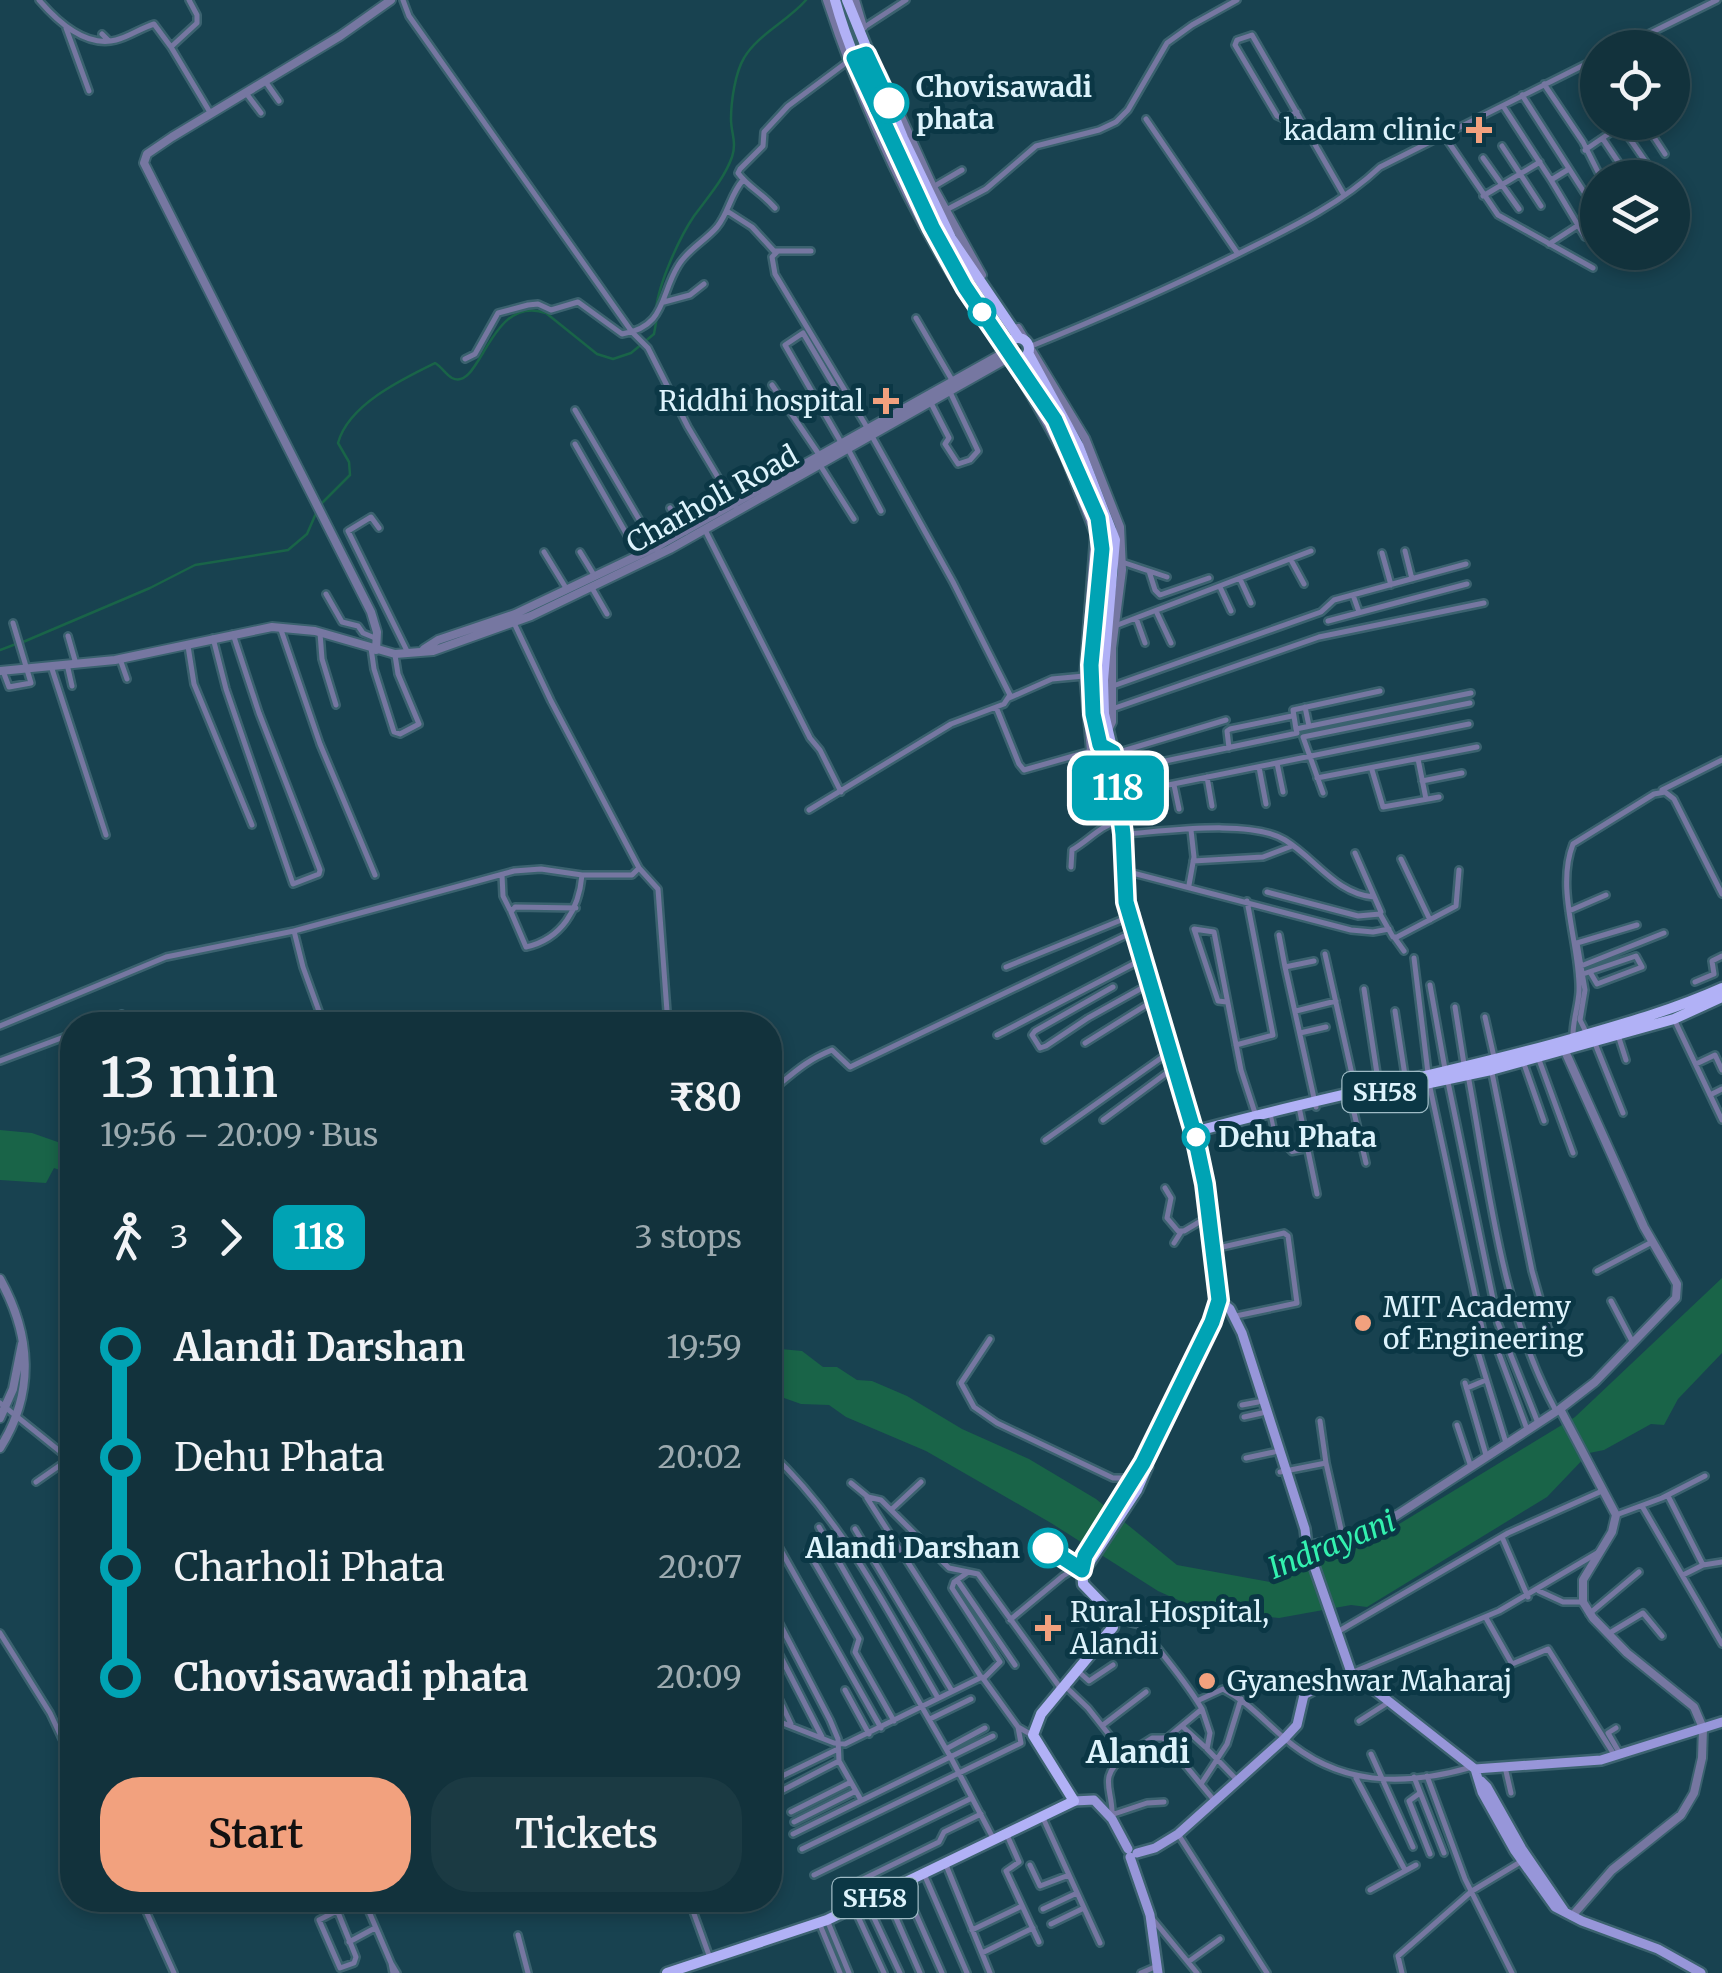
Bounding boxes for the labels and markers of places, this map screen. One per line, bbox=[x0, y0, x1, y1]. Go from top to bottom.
place label: Chovisawadi phata bbox=[916, 69, 1092, 137]
marker: Chovisawadi phata bbox=[870, 84, 908, 122]
place label: kadam clinic bbox=[1283, 112, 1456, 148]
marker: kadam clinic bbox=[1466, 117, 1492, 143]
unlabelled marker bbox=[969, 299, 995, 325]
place label: Riddhi hospital bbox=[658, 383, 864, 419]
marker: Riddhi hospital bbox=[873, 388, 899, 414]
place label: Dehu Phata bbox=[1218, 1119, 1377, 1155]
marker: Dehu Phata bbox=[1183, 1124, 1209, 1150]
place label: MIT Academy of Engineering bbox=[1383, 1289, 1584, 1357]
marker: MIT Academy of Engineering bbox=[1352, 1312, 1374, 1334]
marker: Alandi Darshan bbox=[1029, 1529, 1067, 1567]
place label: Alandi Darshan bbox=[805, 1530, 1020, 1566]
place label: Rural Hospital, Alandi bbox=[1069, 1594, 1269, 1662]
marker: Rural Hospital, Alandi bbox=[1035, 1615, 1061, 1641]
place label: Gyaneshwar Maharaj bbox=[1227, 1663, 1512, 1699]
marker: Gyaneshwar Maharaj bbox=[1196, 1670, 1218, 1692]

